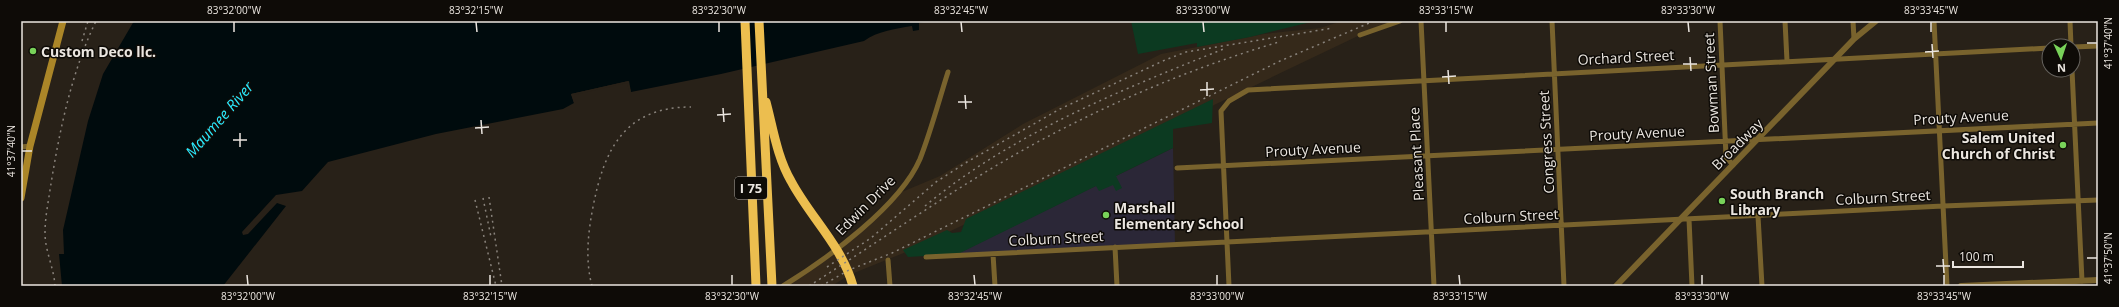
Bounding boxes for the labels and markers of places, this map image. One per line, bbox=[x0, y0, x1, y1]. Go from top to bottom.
place label: Custom Deco llc. bbox=[41, 42, 156, 61]
marker: Custom Deco llc. bbox=[28, 46, 38, 56]
place label: Salem United Church of Christ bbox=[1942, 128, 2055, 163]
marker: Salem United Church of Christ bbox=[2058, 140, 2068, 150]
place label: South Branch Library bbox=[1730, 184, 1824, 219]
marker: South Branch Library bbox=[1717, 196, 1727, 206]
place label: Marshall Elementary School bbox=[1114, 198, 1244, 233]
marker: Marshall Elementary School bbox=[1101, 210, 1111, 220]

